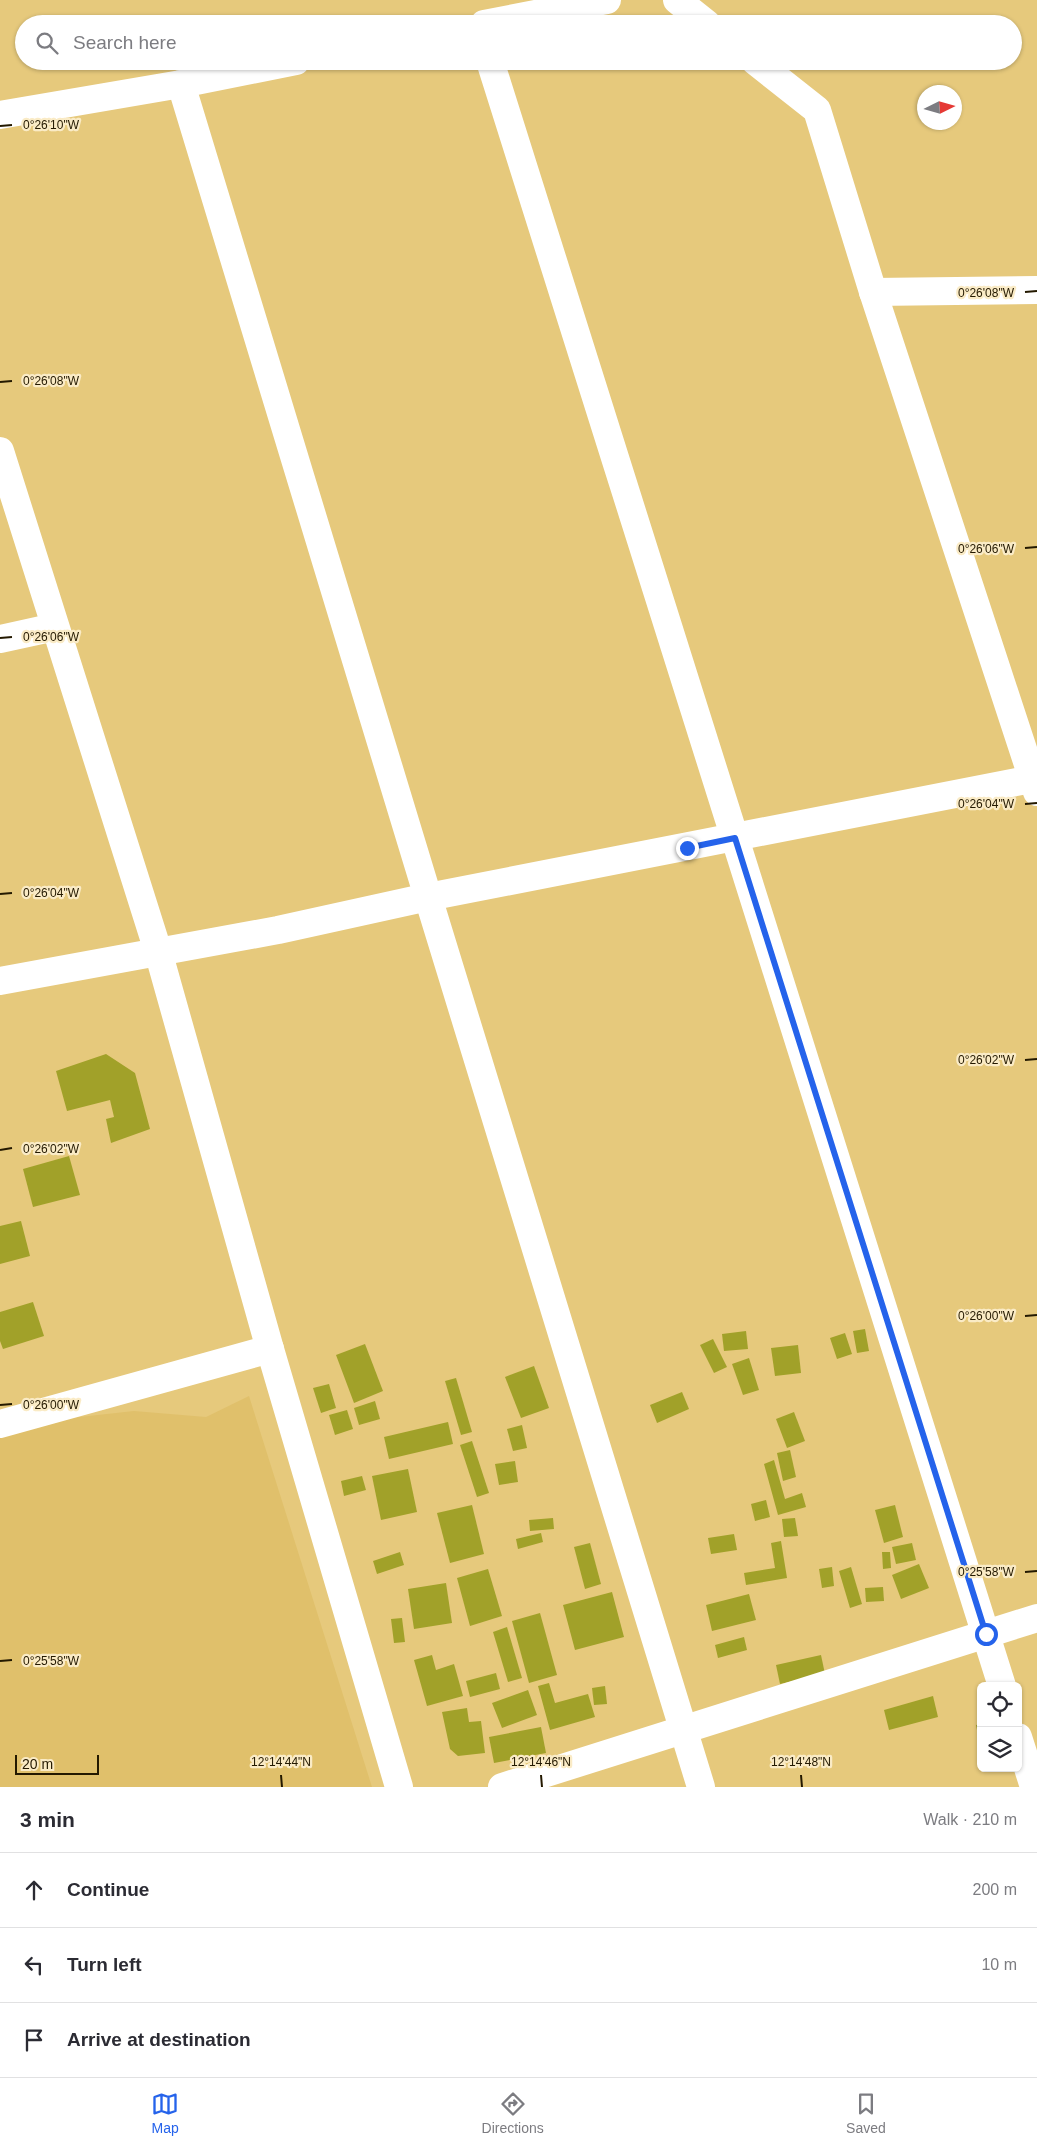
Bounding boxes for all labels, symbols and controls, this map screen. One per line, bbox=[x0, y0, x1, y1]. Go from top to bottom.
search box bbox=[15, 15, 1022, 70]
icon: search bbox=[33, 29, 61, 57]
text: Search here bbox=[73, 32, 177, 53]
north arrow bbox=[917, 85, 962, 130]
text: 0°26'10"W bbox=[23, 118, 80, 132]
text: 0°26'08"W bbox=[958, 286, 1015, 300]
text: 0°26'08"W bbox=[23, 374, 80, 388]
text: 0°26'06"W bbox=[958, 542, 1015, 556]
text: 0°26'06"W bbox=[23, 630, 80, 644]
text: 0°26'04"W bbox=[958, 797, 1015, 811]
route end bbox=[676, 837, 699, 860]
text: 0°26'04"W bbox=[23, 886, 80, 900]
text: 0°26'02"W bbox=[958, 1053, 1015, 1067]
text: 0°26'02"W bbox=[23, 1142, 80, 1156]
text: 0°26'00"W bbox=[958, 1309, 1015, 1323]
text: 0°26'00"W bbox=[23, 1398, 80, 1412]
text: 0°25'58"W bbox=[958, 1565, 1015, 1579]
route start bbox=[975, 1623, 998, 1646]
text: 0°25'58"W bbox=[23, 1654, 80, 1668]
map controls bbox=[977, 1682, 1022, 1772]
button: locate bbox=[977, 1682, 1022, 1727]
button: layers bbox=[977, 1727, 1022, 1772]
scale bar bbox=[15, 1752, 99, 1775]
text: 12°14'44"N bbox=[251, 1755, 311, 1769]
text: 12°14'46"N bbox=[511, 1755, 571, 1769]
text: 12°14'48"N bbox=[771, 1755, 831, 1769]
text: 20 m bbox=[22, 1756, 53, 1772]
text: 3 min bbox=[20, 1808, 75, 1831]
text: Walk · 210 m bbox=[923, 1811, 1017, 1828]
icon: ahead bbox=[20, 1876, 48, 1904]
text: Continue bbox=[67, 1879, 149, 1900]
text: 200 m bbox=[973, 1881, 1017, 1898]
icon: left bbox=[20, 1951, 48, 1979]
text: Turn left bbox=[67, 1954, 142, 1975]
text: 10 m bbox=[981, 1956, 1017, 1973]
icon: arrive bbox=[20, 2026, 48, 2054]
text: Arrive at destination bbox=[67, 2029, 251, 2050]
tab: Map bbox=[151, 2090, 179, 2136]
tab: Directions bbox=[482, 2090, 544, 2136]
tab: Saved bbox=[846, 2090, 886, 2136]

